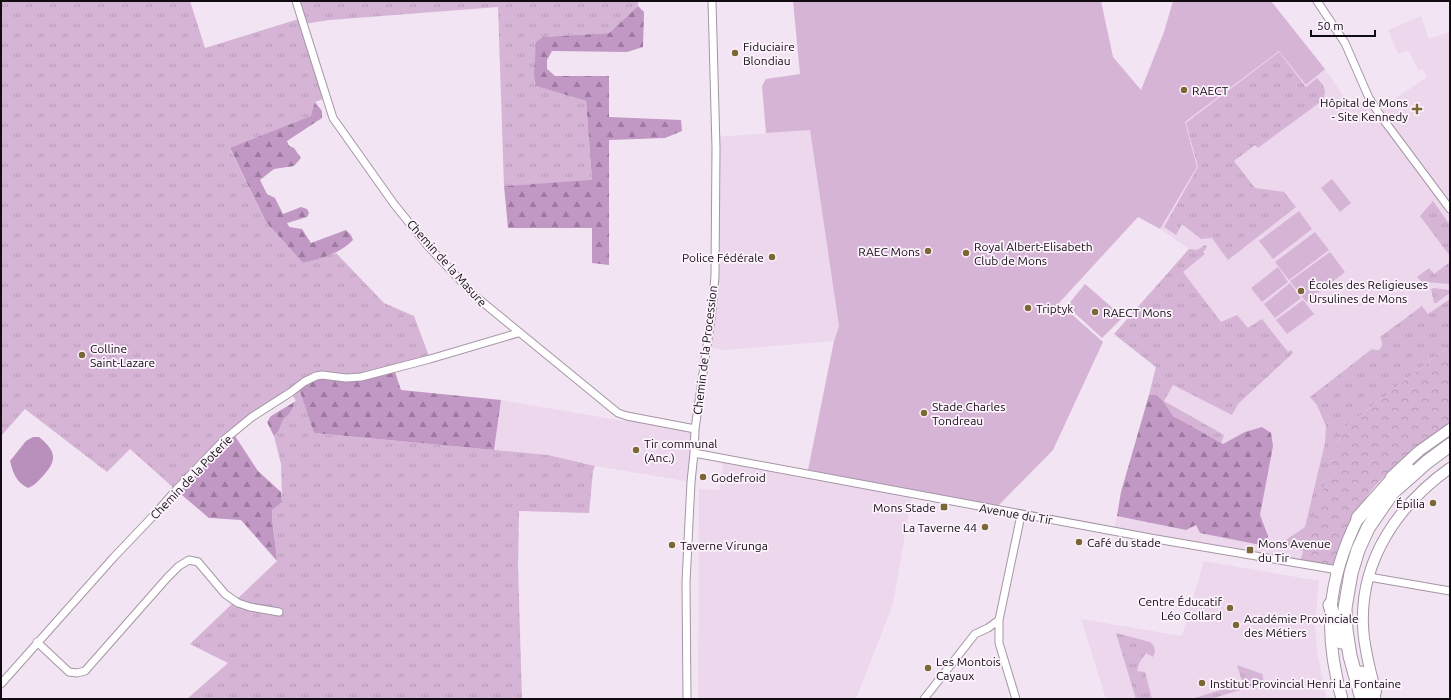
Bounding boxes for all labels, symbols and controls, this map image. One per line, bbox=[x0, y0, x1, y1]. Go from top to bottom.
scale bar bbox=[1311, 12, 1375, 38]
text: 50 m bbox=[1317, 19, 1344, 32]
place label: Fiduciaire Blondiau bbox=[743, 40, 795, 67]
marker: Fiduciaire Blondiau bbox=[730, 48, 740, 58]
place label: RAECT bbox=[1192, 84, 1229, 97]
marker: RAECT bbox=[1179, 85, 1189, 95]
place label: Hôpital de Mons - Site Kennedy bbox=[1320, 96, 1408, 123]
marker: Hôpital de Mons - Site Kennedy bbox=[1411, 103, 1423, 115]
street label: Chemin de la Masure bbox=[405, 217, 489, 309]
place label: Royal Albert-Elisabeth Club de Mons bbox=[974, 240, 1093, 267]
place label: RAEC Mons bbox=[858, 245, 920, 258]
marker: RAEC Mons bbox=[923, 246, 933, 256]
marker: Royal Albert-Elisabeth Club de Mons bbox=[961, 248, 971, 258]
place label: Police Fédérale bbox=[682, 251, 764, 264]
marker: Police Fédérale bbox=[767, 252, 777, 262]
place label: Écoles des Religieuses Ursulines de Mons bbox=[1309, 278, 1428, 305]
street label: Chemin de la Procession bbox=[691, 285, 719, 415]
marker: Écoles des Religieuses Ursulines de Mons bbox=[1296, 286, 1306, 296]
place label: Triptyk bbox=[1036, 302, 1073, 315]
marker: Triptyk bbox=[1023, 303, 1033, 313]
place label: RAECT Mons bbox=[1103, 306, 1172, 319]
marker: RAECT Mons bbox=[1090, 307, 1100, 317]
place label: Colline Saint-Lazare bbox=[90, 342, 155, 369]
marker: Colline Saint-Lazare bbox=[77, 350, 87, 360]
place label: Stade Charles Tondreau bbox=[932, 400, 1005, 427]
marker: Stade Charles Tondreau bbox=[919, 408, 929, 418]
street label: Chemin de la Poterie bbox=[148, 432, 234, 522]
place label: Tir communal (Anc.) bbox=[644, 437, 717, 465]
marker: Tir communal (Anc.) bbox=[631, 445, 641, 455]
place label: Godefroid bbox=[711, 471, 766, 484]
marker: Godefroid bbox=[698, 472, 708, 482]
place label: Épilia bbox=[1396, 497, 1425, 510]
marker: Épilia bbox=[1428, 498, 1438, 508]
place label: Mons Stade bbox=[873, 501, 936, 514]
street label: Avenue du Tir bbox=[978, 501, 1054, 527]
marker: Mons Stade bbox=[939, 502, 949, 512]
place label: La Taverne 44 bbox=[903, 521, 977, 534]
marker: La Taverne 44 bbox=[980, 522, 990, 532]
place label: Café du stade bbox=[1087, 536, 1161, 549]
marker: Café du stade bbox=[1074, 537, 1084, 547]
place label: Mons Avenue du Tir bbox=[1258, 537, 1331, 564]
place label: Taverne Virunga bbox=[680, 539, 768, 552]
marker: Taverne Virunga bbox=[667, 540, 677, 550]
marker: Mons Avenue du Tir bbox=[1245, 545, 1255, 555]
place label: Centre Éducatif Léo Collard bbox=[1138, 595, 1222, 622]
marker: Centre Éducatif Léo Collard bbox=[1225, 603, 1235, 613]
place label: Académie Provinciale des Métiers bbox=[1244, 612, 1359, 639]
marker: Académie Provinciale des Métiers bbox=[1231, 620, 1241, 630]
place label: Les Montois Cayaux bbox=[936, 655, 1001, 682]
marker: Les Montois Cayaux bbox=[923, 663, 933, 673]
place label: Institut Provincial Henri La Fontaine bbox=[1210, 677, 1401, 690]
marker: Institut Provincial Henri La Fontaine bbox=[1197, 678, 1207, 688]

